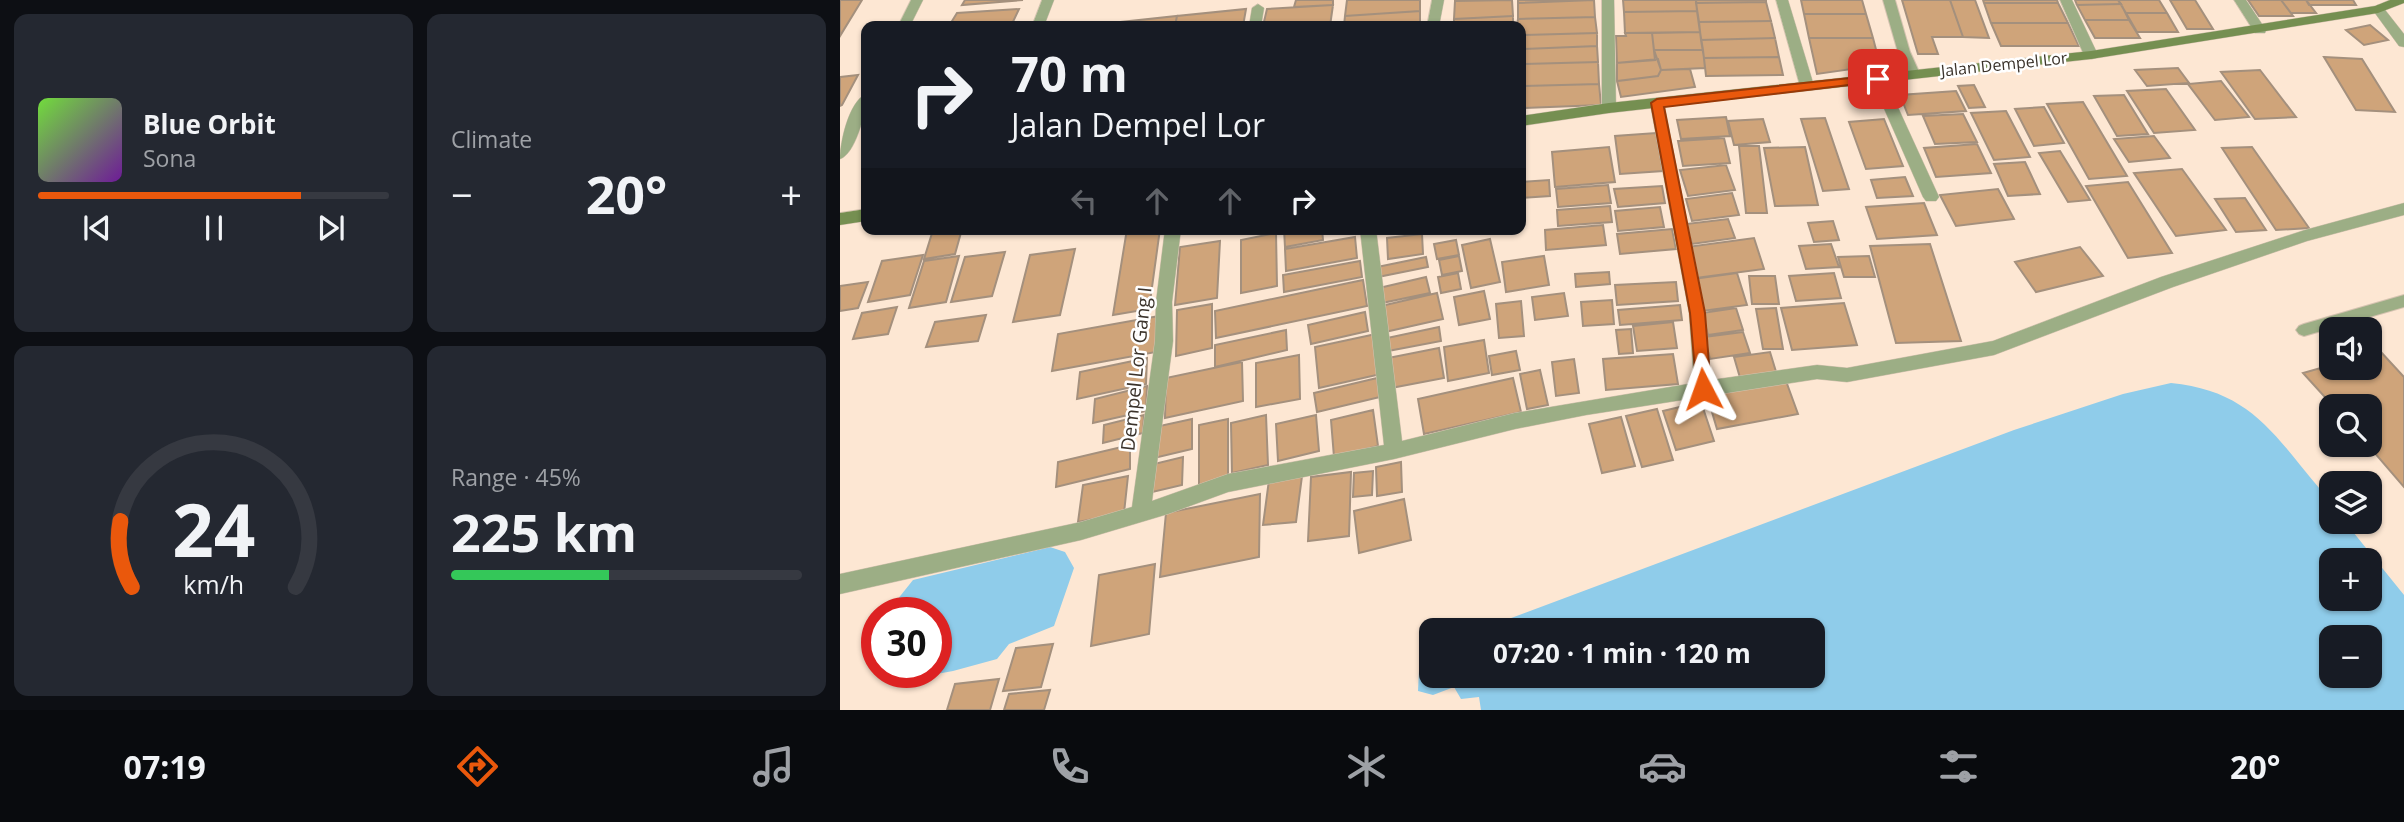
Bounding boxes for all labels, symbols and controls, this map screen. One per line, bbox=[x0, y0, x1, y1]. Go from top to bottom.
text: 70 m bbox=[1011, 40, 1128, 106]
street label: Jalan Dempel Lor bbox=[1938, 46, 2069, 82]
icon: right bbox=[896, 49, 987, 140]
pin bbox=[1848, 49, 1908, 109]
icon: arrive bbox=[1859, 60, 1897, 98]
text: Jalan Dempel Lor bbox=[1011, 103, 1265, 146]
text: Blue Orbit bbox=[143, 106, 276, 142]
text: Climate bbox=[451, 123, 532, 155]
text: Sona bbox=[143, 142, 196, 174]
text: 20° bbox=[586, 158, 667, 229]
text: − bbox=[451, 168, 473, 220]
text: + bbox=[780, 168, 802, 220]
icon: left bbox=[1065, 182, 1103, 220]
icon: ahead bbox=[1138, 182, 1176, 220]
icon: ahead bbox=[1211, 182, 1249, 220]
icon: right bbox=[1284, 182, 1322, 220]
icon: previous bbox=[78, 209, 116, 247]
icon: pause bbox=[195, 209, 233, 247]
icon: next bbox=[312, 209, 350, 247]
street label: Dempel Lor Gang I bbox=[1114, 286, 1158, 452]
map controls bbox=[2319, 317, 2382, 688]
button: sound bbox=[2319, 317, 2382, 380]
position arrow bbox=[1666, 352, 1740, 426]
button: search bbox=[2319, 394, 2382, 457]
text: Range · 45% bbox=[451, 461, 581, 493]
button: layers bbox=[2319, 471, 2382, 534]
text: 24 bbox=[172, 479, 255, 578]
text: 225 km bbox=[451, 496, 637, 567]
button: + bbox=[2319, 548, 2382, 611]
text: km/h bbox=[183, 567, 244, 601]
speed limit sign: 30 bbox=[861, 597, 952, 688]
button: − bbox=[2319, 625, 2382, 688]
text: 07:20 · 1 min · 120 m bbox=[1493, 635, 1751, 671]
icon: directions bbox=[453, 742, 502, 791]
icon: music bbox=[749, 742, 798, 791]
icon: phone bbox=[1045, 742, 1094, 791]
icon: climate bbox=[1342, 742, 1391, 791]
icon: car bbox=[1638, 742, 1687, 791]
icon: filters bbox=[1934, 742, 1983, 791]
text: 07:19 bbox=[124, 745, 206, 788]
text: 20° bbox=[2230, 745, 2280, 788]

